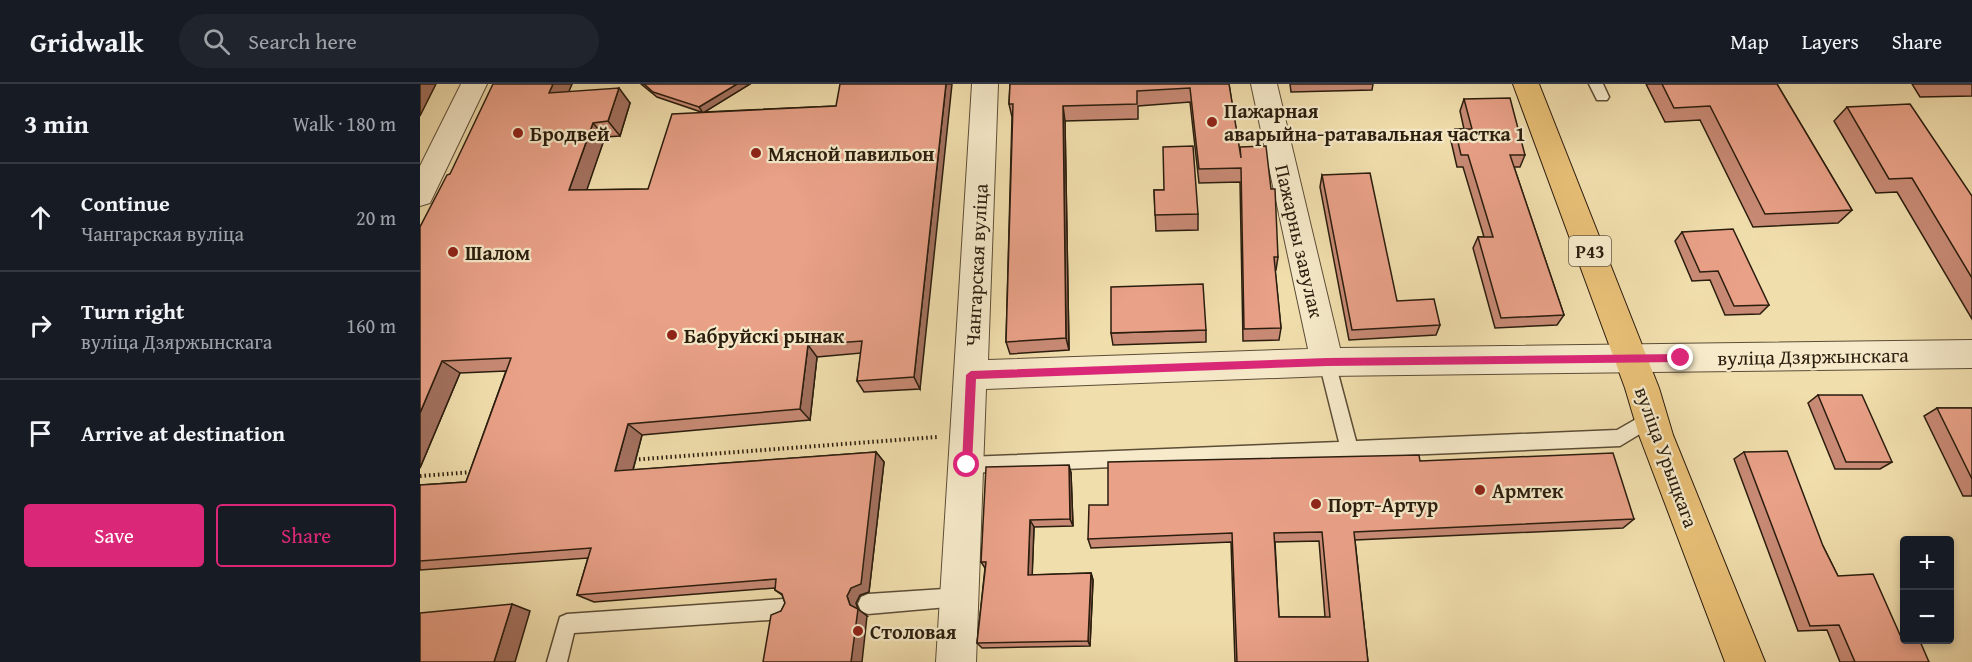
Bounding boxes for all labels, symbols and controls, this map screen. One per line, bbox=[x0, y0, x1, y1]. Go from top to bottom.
search box bbox=[179, 14, 599, 68]
text: Gridwalk bbox=[30, 21, 143, 62]
icon: search bbox=[200, 25, 233, 58]
text: Search here bbox=[248, 25, 357, 57]
text: Map bbox=[1730, 26, 1769, 57]
text: Layers bbox=[1802, 26, 1859, 57]
text: Share bbox=[1892, 26, 1942, 57]
place label: Пажарная аварыйна-ратавальная частка 1 bbox=[1224, 96, 1526, 148]
text: 3 min bbox=[24, 104, 89, 143]
text: Walk · 180 m bbox=[293, 109, 396, 138]
marker: Пажарная аварыйна-ратавальная частка 1 bbox=[1205, 115, 1219, 129]
place label: Бродвей bbox=[530, 119, 610, 148]
marker: Бродвей bbox=[511, 126, 525, 140]
place label: Мясной павильон bbox=[768, 139, 935, 168]
marker: Мясной павильон bbox=[749, 146, 763, 160]
street label: Пажарны завулак bbox=[1268, 161, 1332, 321]
street label: Чангарская вуліца bbox=[957, 182, 995, 347]
text: Continue bbox=[81, 187, 170, 219]
icon: ahead bbox=[24, 201, 57, 234]
text: 20 m bbox=[356, 203, 396, 232]
text: Чангарская вуліца bbox=[81, 219, 244, 248]
road number: Р43 bbox=[1569, 236, 1611, 266]
place label: Шалом bbox=[465, 238, 530, 267]
marker: Шалом bbox=[446, 245, 460, 259]
text: Turn right bbox=[81, 295, 184, 327]
icon: right bbox=[24, 309, 57, 342]
text: 160 m bbox=[346, 311, 396, 340]
place label: Бабруйскі рынак bbox=[684, 321, 845, 350]
text: вуліца Дзяржынскага bbox=[81, 327, 272, 356]
marker: Бабруйскі рынак bbox=[665, 328, 679, 342]
street label: вуліца Дзяржынскага bbox=[1717, 340, 1909, 372]
route end bbox=[1667, 344, 1693, 370]
street label: вуліца Урыцкага bbox=[1628, 382, 1706, 532]
icon: arrive bbox=[24, 417, 57, 450]
text: Arrive at destination bbox=[81, 417, 285, 449]
route start bbox=[953, 451, 979, 477]
place label: Армтек bbox=[1492, 476, 1564, 505]
marker: Армтек bbox=[1473, 483, 1487, 497]
place label: Порт-Артур bbox=[1328, 490, 1438, 519]
marker: Порт-Артур bbox=[1309, 497, 1323, 511]
button: Save bbox=[24, 504, 204, 567]
button: Share bbox=[216, 504, 396, 567]
map controls bbox=[1900, 536, 1954, 644]
button: + bbox=[1900, 536, 1954, 590]
button: − bbox=[1900, 590, 1954, 644]
place label: Столовая bbox=[870, 617, 957, 646]
marker: Столовая bbox=[851, 624, 865, 638]

